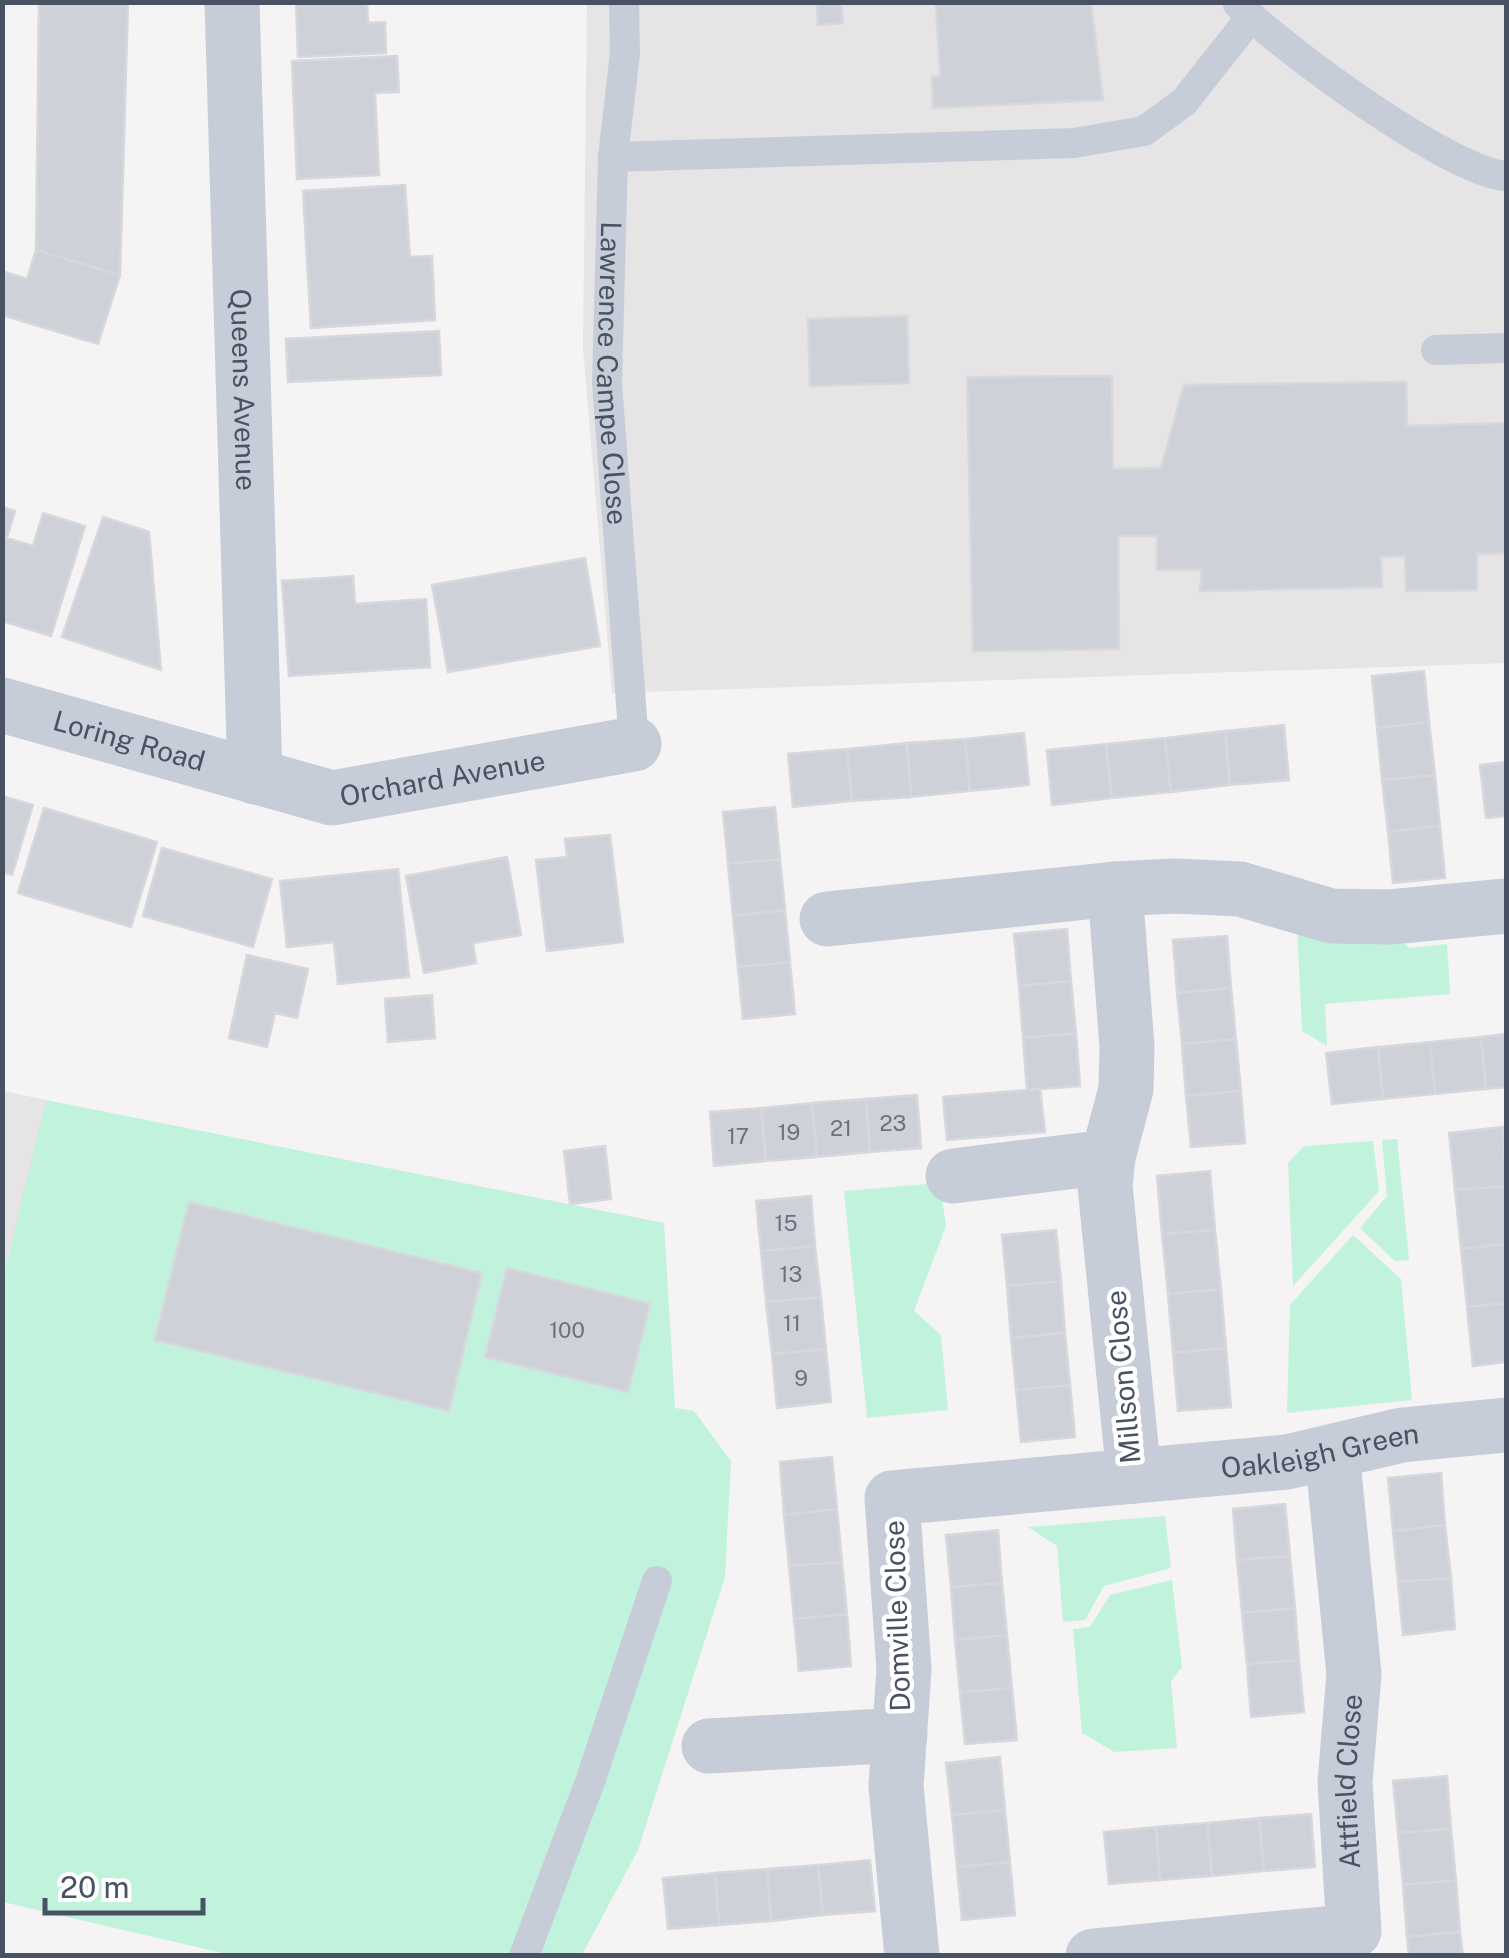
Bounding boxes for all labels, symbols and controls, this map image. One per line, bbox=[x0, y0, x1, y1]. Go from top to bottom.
street label: Lawrence Campe Close bbox=[591, 221, 635, 526]
street label: Queens Avenue bbox=[225, 288, 263, 491]
street label: Loring Road bbox=[50, 703, 209, 777]
street label: Orchard Avenue bbox=[337, 743, 548, 812]
house number: 23 bbox=[880, 1110, 906, 1136]
house number: 21 bbox=[830, 1115, 852, 1141]
house number: 19 bbox=[778, 1119, 800, 1145]
house number: 17 bbox=[727, 1123, 749, 1149]
house number: 15 bbox=[774, 1210, 798, 1236]
house number: 13 bbox=[780, 1261, 802, 1287]
street label: Millson Close bbox=[1098, 1289, 1147, 1465]
house number: 11 bbox=[783, 1310, 801, 1336]
house number: 100 bbox=[549, 1317, 585, 1343]
house number: 9 bbox=[794, 1365, 808, 1391]
street label: Oakleigh Green bbox=[1219, 1416, 1420, 1484]
street label: Domville Close bbox=[877, 1520, 916, 1712]
street label: Attfield Close bbox=[1327, 1693, 1368, 1870]
scale bar bbox=[45, 1853, 202, 1915]
text: 20 m bbox=[60, 1869, 129, 1905]

